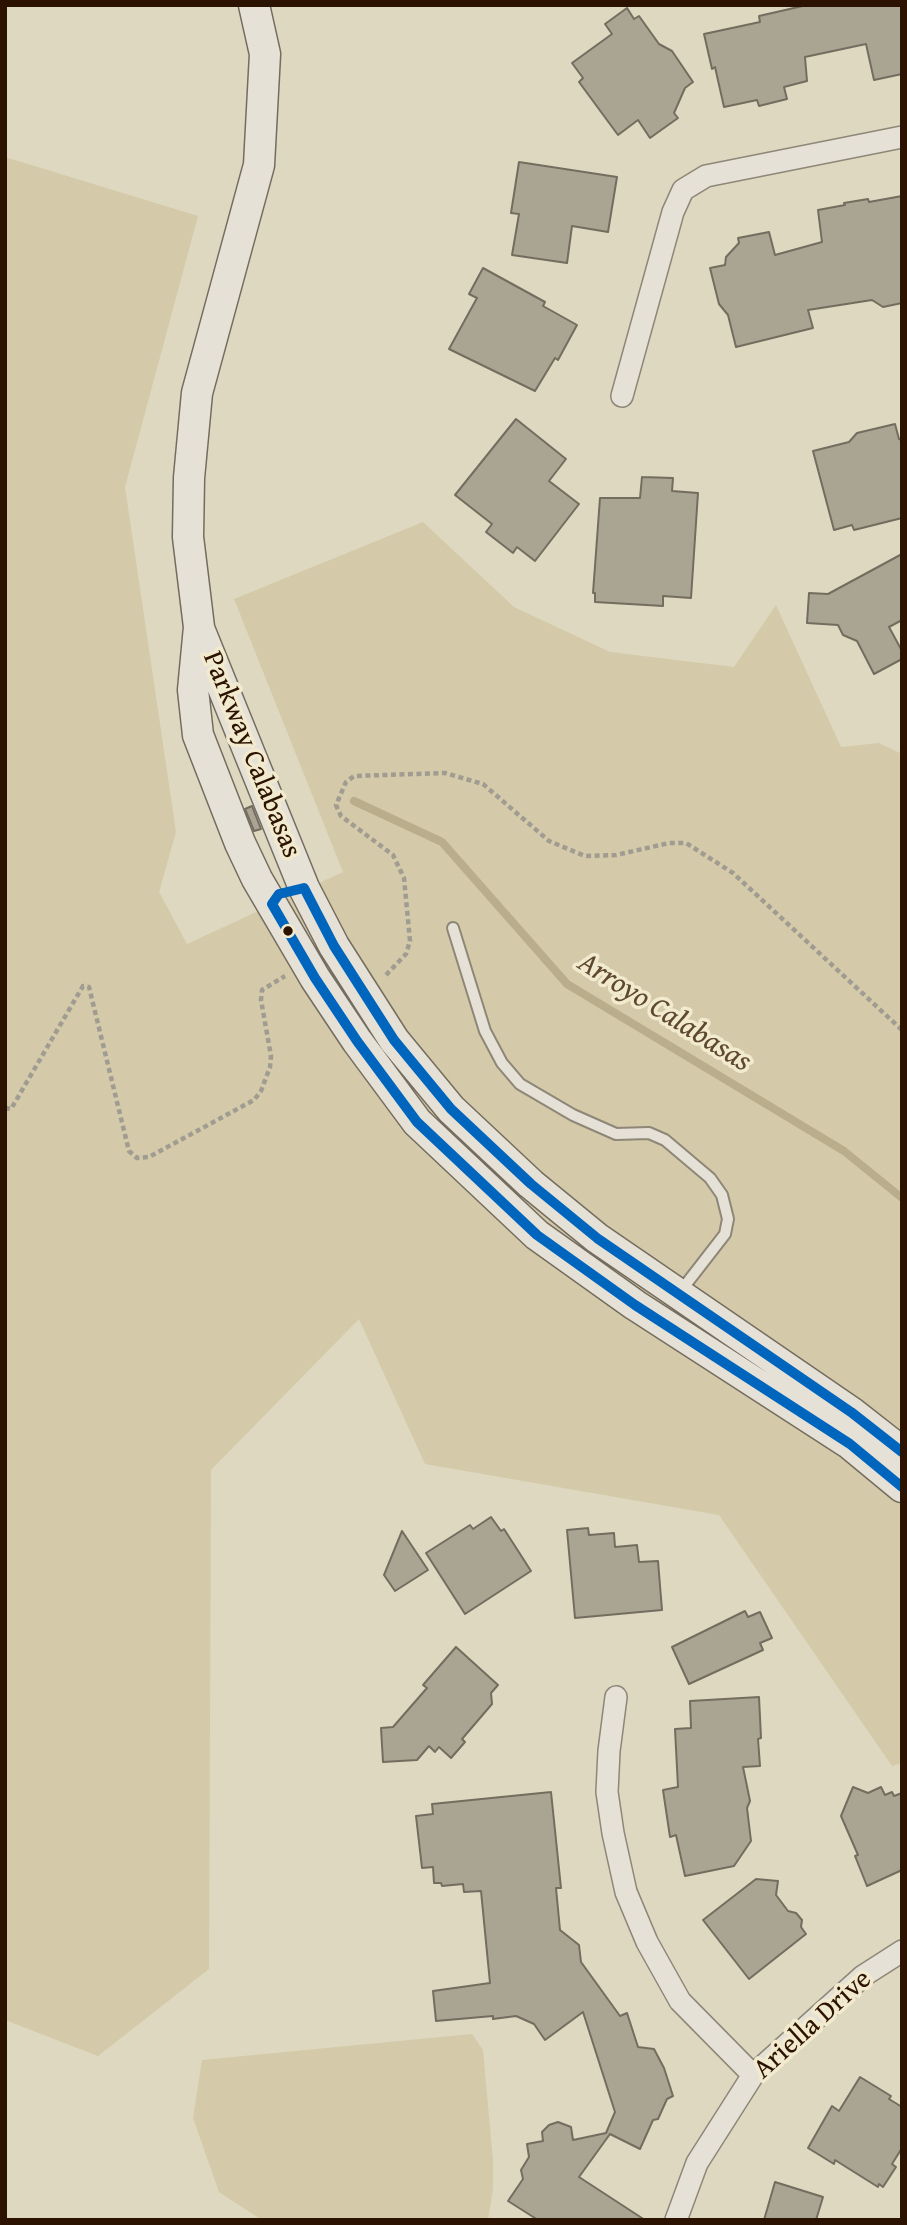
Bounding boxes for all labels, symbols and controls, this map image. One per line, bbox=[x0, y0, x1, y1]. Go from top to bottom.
street label: Parkway Calabasas bbox=[194, 647, 308, 863]
unlabelled marker bbox=[281, 924, 295, 938]
water label: Arroyo Calabasas bbox=[571, 945, 757, 1081]
street label: Ariella Drive bbox=[747, 1963, 879, 2087]

